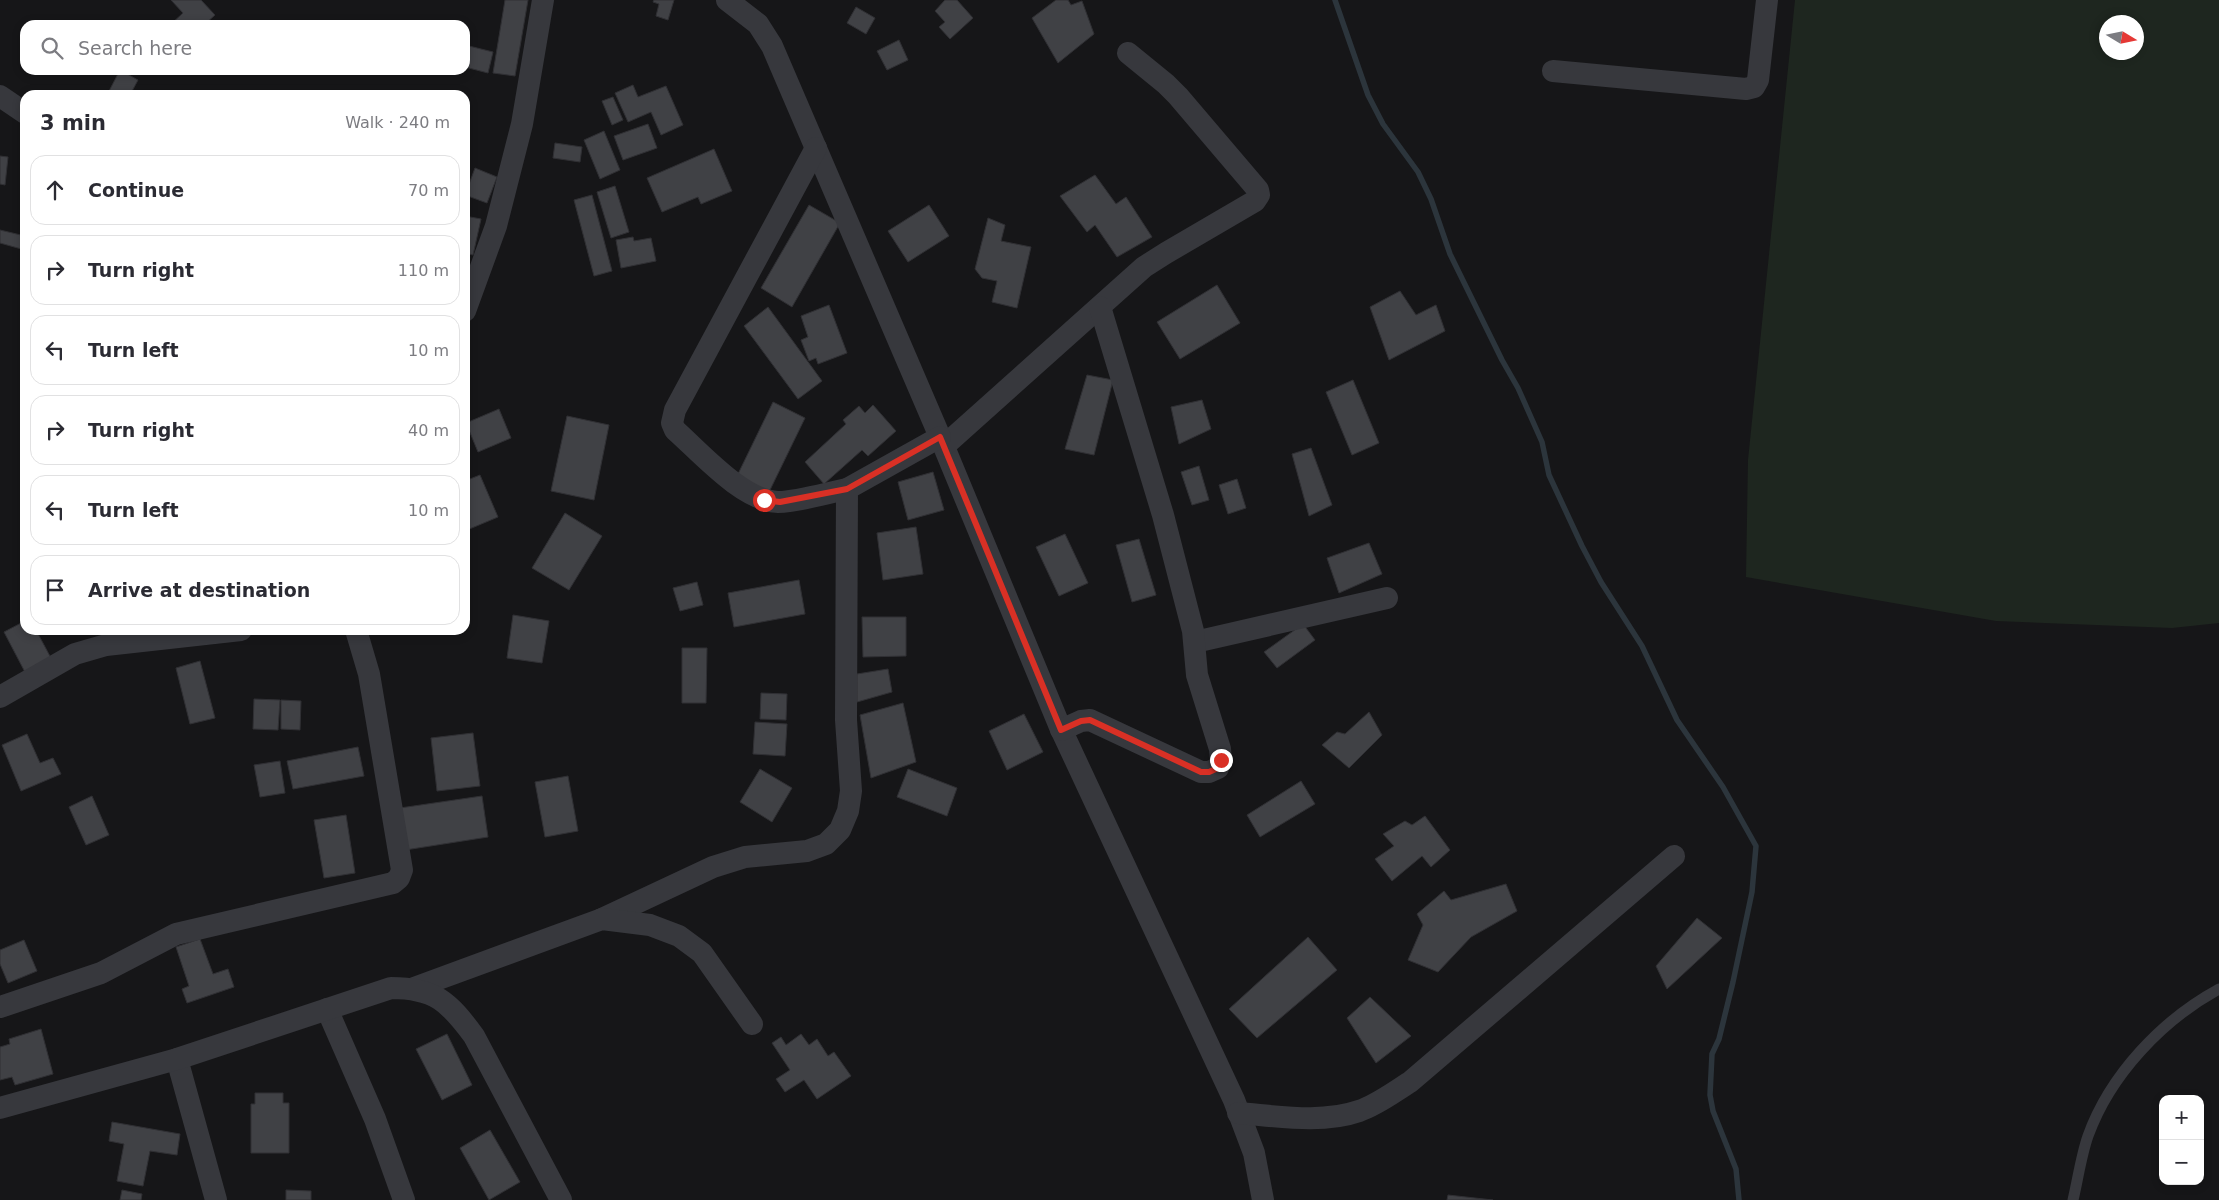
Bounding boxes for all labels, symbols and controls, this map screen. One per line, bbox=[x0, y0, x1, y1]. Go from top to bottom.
north arrow bbox=[2099, 15, 2144, 60]
search box bbox=[20, 20, 470, 75]
icon: search bbox=[38, 34, 66, 62]
text: Search here bbox=[78, 37, 192, 59]
text: 3 min bbox=[40, 111, 106, 135]
text: Walk · 240 m bbox=[345, 113, 450, 132]
icon: ahead bbox=[41, 176, 69, 204]
text: Continue bbox=[88, 179, 184, 201]
text: 70 m bbox=[408, 181, 449, 200]
icon: right bbox=[41, 256, 69, 284]
text: Turn right bbox=[88, 259, 194, 281]
text: 110 m bbox=[398, 261, 449, 280]
icon: left bbox=[41, 336, 69, 364]
text: Turn left bbox=[88, 339, 179, 361]
text: 10 m bbox=[408, 341, 449, 360]
icon: right bbox=[41, 416, 69, 444]
text: Turn right bbox=[88, 419, 194, 441]
text: 40 m bbox=[408, 421, 449, 440]
route start bbox=[753, 489, 776, 512]
icon: left bbox=[41, 496, 69, 524]
text: Turn left bbox=[88, 499, 179, 521]
text: 10 m bbox=[408, 501, 449, 520]
icon: arrive bbox=[41, 576, 69, 604]
text: Arrive at destination bbox=[88, 579, 310, 601]
route end bbox=[1210, 749, 1233, 772]
map controls bbox=[2159, 1095, 2204, 1185]
button: + bbox=[2159, 1095, 2204, 1140]
button: − bbox=[2159, 1140, 2204, 1185]

